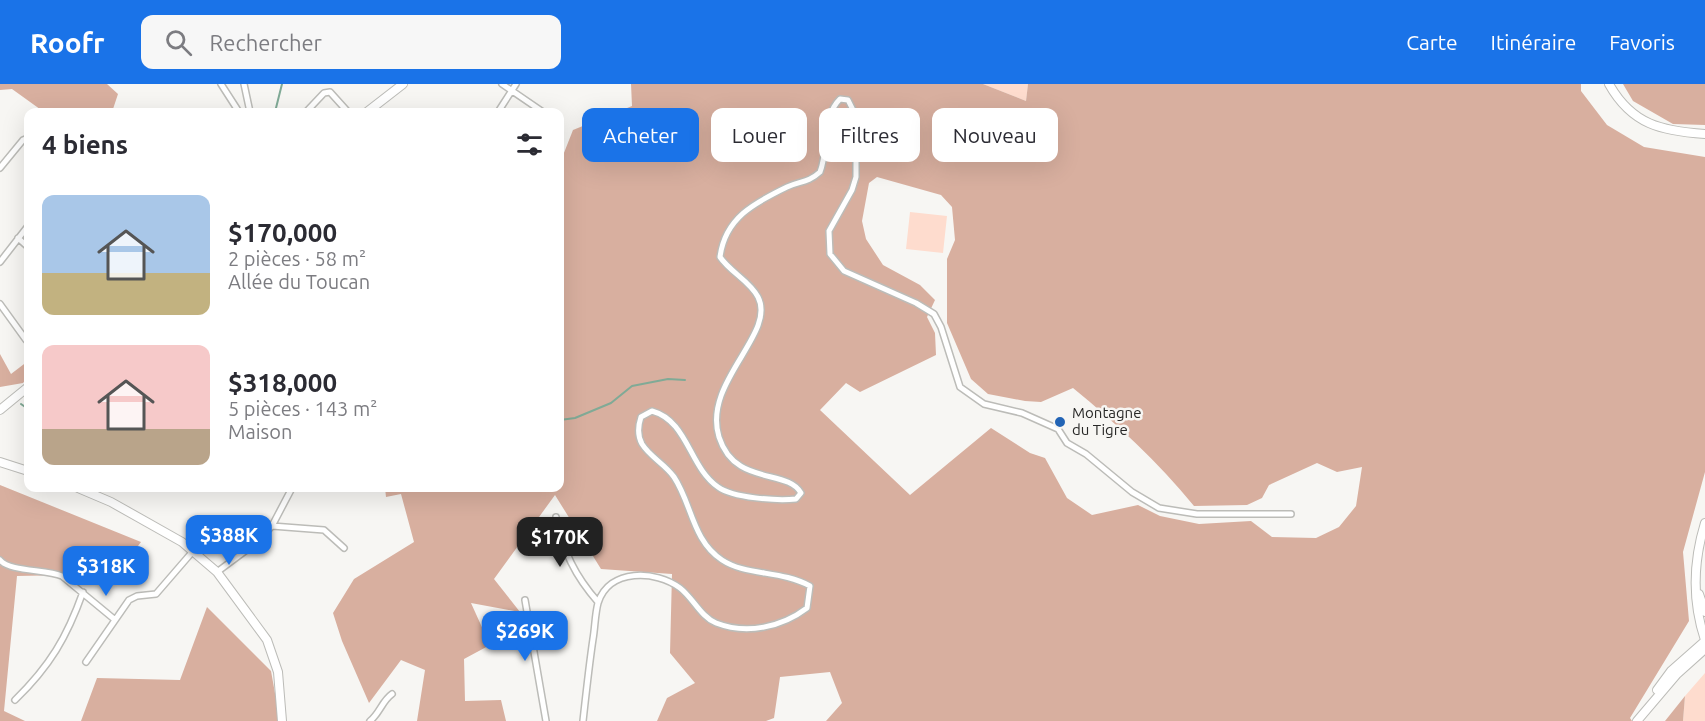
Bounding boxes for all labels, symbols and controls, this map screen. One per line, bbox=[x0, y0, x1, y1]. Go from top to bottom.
search box bbox=[141, 15, 561, 69]
icon: search bbox=[162, 26, 195, 59]
text: Roofr bbox=[30, 27, 105, 58]
text: Rechercher bbox=[210, 30, 322, 55]
text: Carte bbox=[1406, 30, 1458, 54]
text: Itinéraire bbox=[1491, 30, 1576, 54]
text: Favoris bbox=[1609, 30, 1675, 54]
chip: Acheter bbox=[582, 108, 699, 162]
chip: Louer bbox=[711, 108, 807, 162]
chip: Filtres bbox=[819, 108, 920, 162]
chip: Nouveau bbox=[932, 108, 1058, 162]
icon: filters bbox=[513, 128, 546, 161]
text: 4 biens bbox=[42, 130, 128, 159]
text: $170,000 bbox=[228, 218, 337, 247]
icon: home bbox=[90, 219, 162, 291]
text: 2 pièces · 58 m² bbox=[228, 247, 366, 270]
text: Allée du Toucan bbox=[228, 270, 370, 293]
text: $318,000 bbox=[228, 368, 337, 397]
icon: home bbox=[90, 369, 162, 441]
text: 5 pièces · 143 m² bbox=[228, 397, 377, 420]
place label: Montagne du Tigre bbox=[1072, 404, 1141, 438]
marker: Montagne du Tigre bbox=[1053, 415, 1067, 429]
text: Maison bbox=[228, 420, 292, 443]
pin: $388K bbox=[187, 515, 271, 566]
pin: $170K bbox=[518, 517, 602, 568]
text: $388K bbox=[200, 523, 258, 546]
text: $170K bbox=[531, 525, 589, 548]
pin: $318K bbox=[64, 546, 148, 597]
text: $318K bbox=[77, 554, 135, 577]
pin: $269K bbox=[483, 611, 567, 662]
text: $269K bbox=[496, 619, 554, 642]

